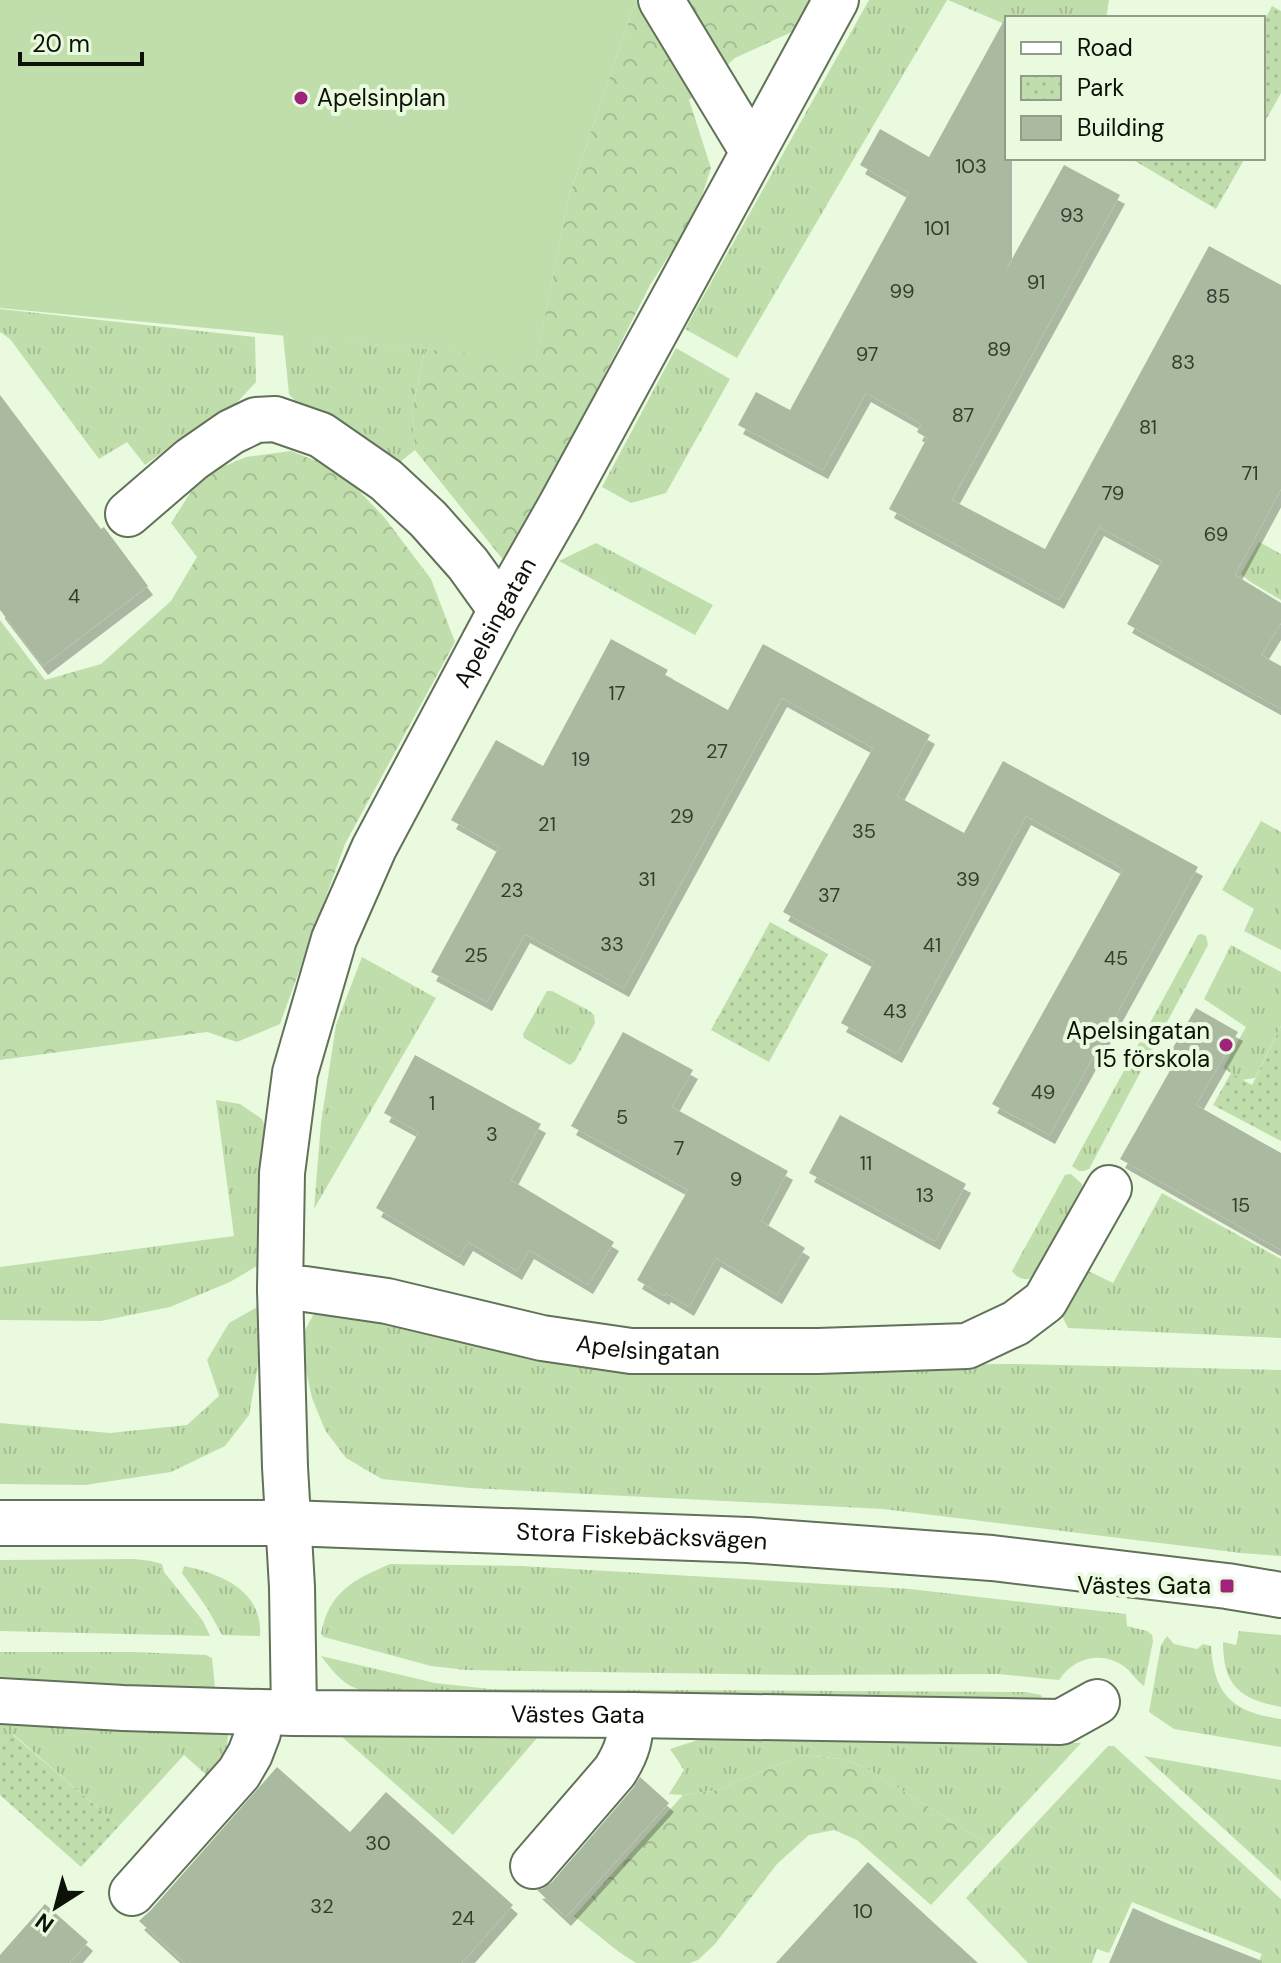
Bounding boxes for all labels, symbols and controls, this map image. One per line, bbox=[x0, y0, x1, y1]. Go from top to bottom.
scale bar bbox=[20, 16, 142, 66]
legend bbox=[1005, 16, 1265, 160]
text: 20 m bbox=[32, 28, 90, 59]
text: Road bbox=[1077, 32, 1133, 63]
text: Park bbox=[1077, 72, 1124, 103]
place label: Apelsinplan bbox=[317, 82, 446, 113]
marker: Apelsinplan bbox=[292, 89, 310, 107]
text: Building bbox=[1077, 112, 1164, 143]
house number: 103 bbox=[955, 153, 987, 179]
house number: 93 bbox=[1060, 202, 1084, 228]
house number: 101 bbox=[924, 215, 950, 241]
house number: 91 bbox=[1027, 269, 1045, 295]
house number: 99 bbox=[889, 278, 915, 304]
house number: 85 bbox=[1206, 283, 1230, 309]
house number: 89 bbox=[987, 336, 1011, 362]
house number: 97 bbox=[856, 341, 878, 367]
house number: 83 bbox=[1171, 349, 1195, 375]
house number: 87 bbox=[952, 402, 974, 428]
house number: 81 bbox=[1139, 414, 1157, 440]
house number: 71 bbox=[1242, 460, 1259, 486]
house number: 79 bbox=[1102, 480, 1124, 506]
house number: 69 bbox=[1204, 521, 1228, 547]
street label: Apelsingatan bbox=[446, 552, 543, 693]
house number: 4 bbox=[68, 583, 80, 609]
house number: 17 bbox=[609, 680, 625, 706]
house number: 27 bbox=[706, 738, 728, 764]
house number: 19 bbox=[572, 746, 590, 772]
house number: 29 bbox=[670, 803, 694, 829]
house number: 21 bbox=[538, 811, 556, 837]
house number: 35 bbox=[852, 818, 876, 844]
house number: 31 bbox=[638, 866, 656, 892]
house number: 39 bbox=[956, 866, 980, 892]
house number: 23 bbox=[500, 877, 524, 903]
house number: 37 bbox=[818, 882, 840, 908]
house number: 33 bbox=[600, 931, 624, 957]
house number: 41 bbox=[923, 932, 941, 958]
house number: 25 bbox=[464, 942, 488, 968]
house number: 45 bbox=[1104, 945, 1128, 971]
house number: 43 bbox=[883, 998, 907, 1024]
place label: Apelsingatan 15 förskola bbox=[1066, 1015, 1210, 1074]
marker: Apelsingatan 15 förskola bbox=[1217, 1036, 1235, 1054]
house number: 49 bbox=[1031, 1079, 1055, 1105]
house number: 1 bbox=[429, 1090, 435, 1116]
house number: 5 bbox=[616, 1104, 628, 1130]
house number: 3 bbox=[486, 1121, 498, 1147]
house number: 7 bbox=[674, 1135, 684, 1161]
house number: 11 bbox=[860, 1150, 872, 1176]
house number: 9 bbox=[730, 1166, 742, 1192]
house number: 13 bbox=[916, 1182, 934, 1208]
house number: 15 bbox=[1232, 1192, 1250, 1218]
street label: Apelsingatan bbox=[574, 1327, 720, 1366]
street label: Stora Fiskebäcksvägen bbox=[516, 1515, 768, 1556]
place label: Västes Gata bbox=[1077, 1570, 1211, 1601]
marker: Västes Gata bbox=[1218, 1577, 1236, 1595]
street label: Västes Gata bbox=[511, 1698, 645, 1730]
house number: 30 bbox=[365, 1830, 391, 1856]
north arrow bbox=[16, 1867, 96, 1947]
house number: 32 bbox=[310, 1893, 334, 1919]
house number: 10 bbox=[853, 1898, 873, 1924]
house number: 24 bbox=[451, 1905, 475, 1931]
text: N bbox=[30, 1906, 60, 1939]

